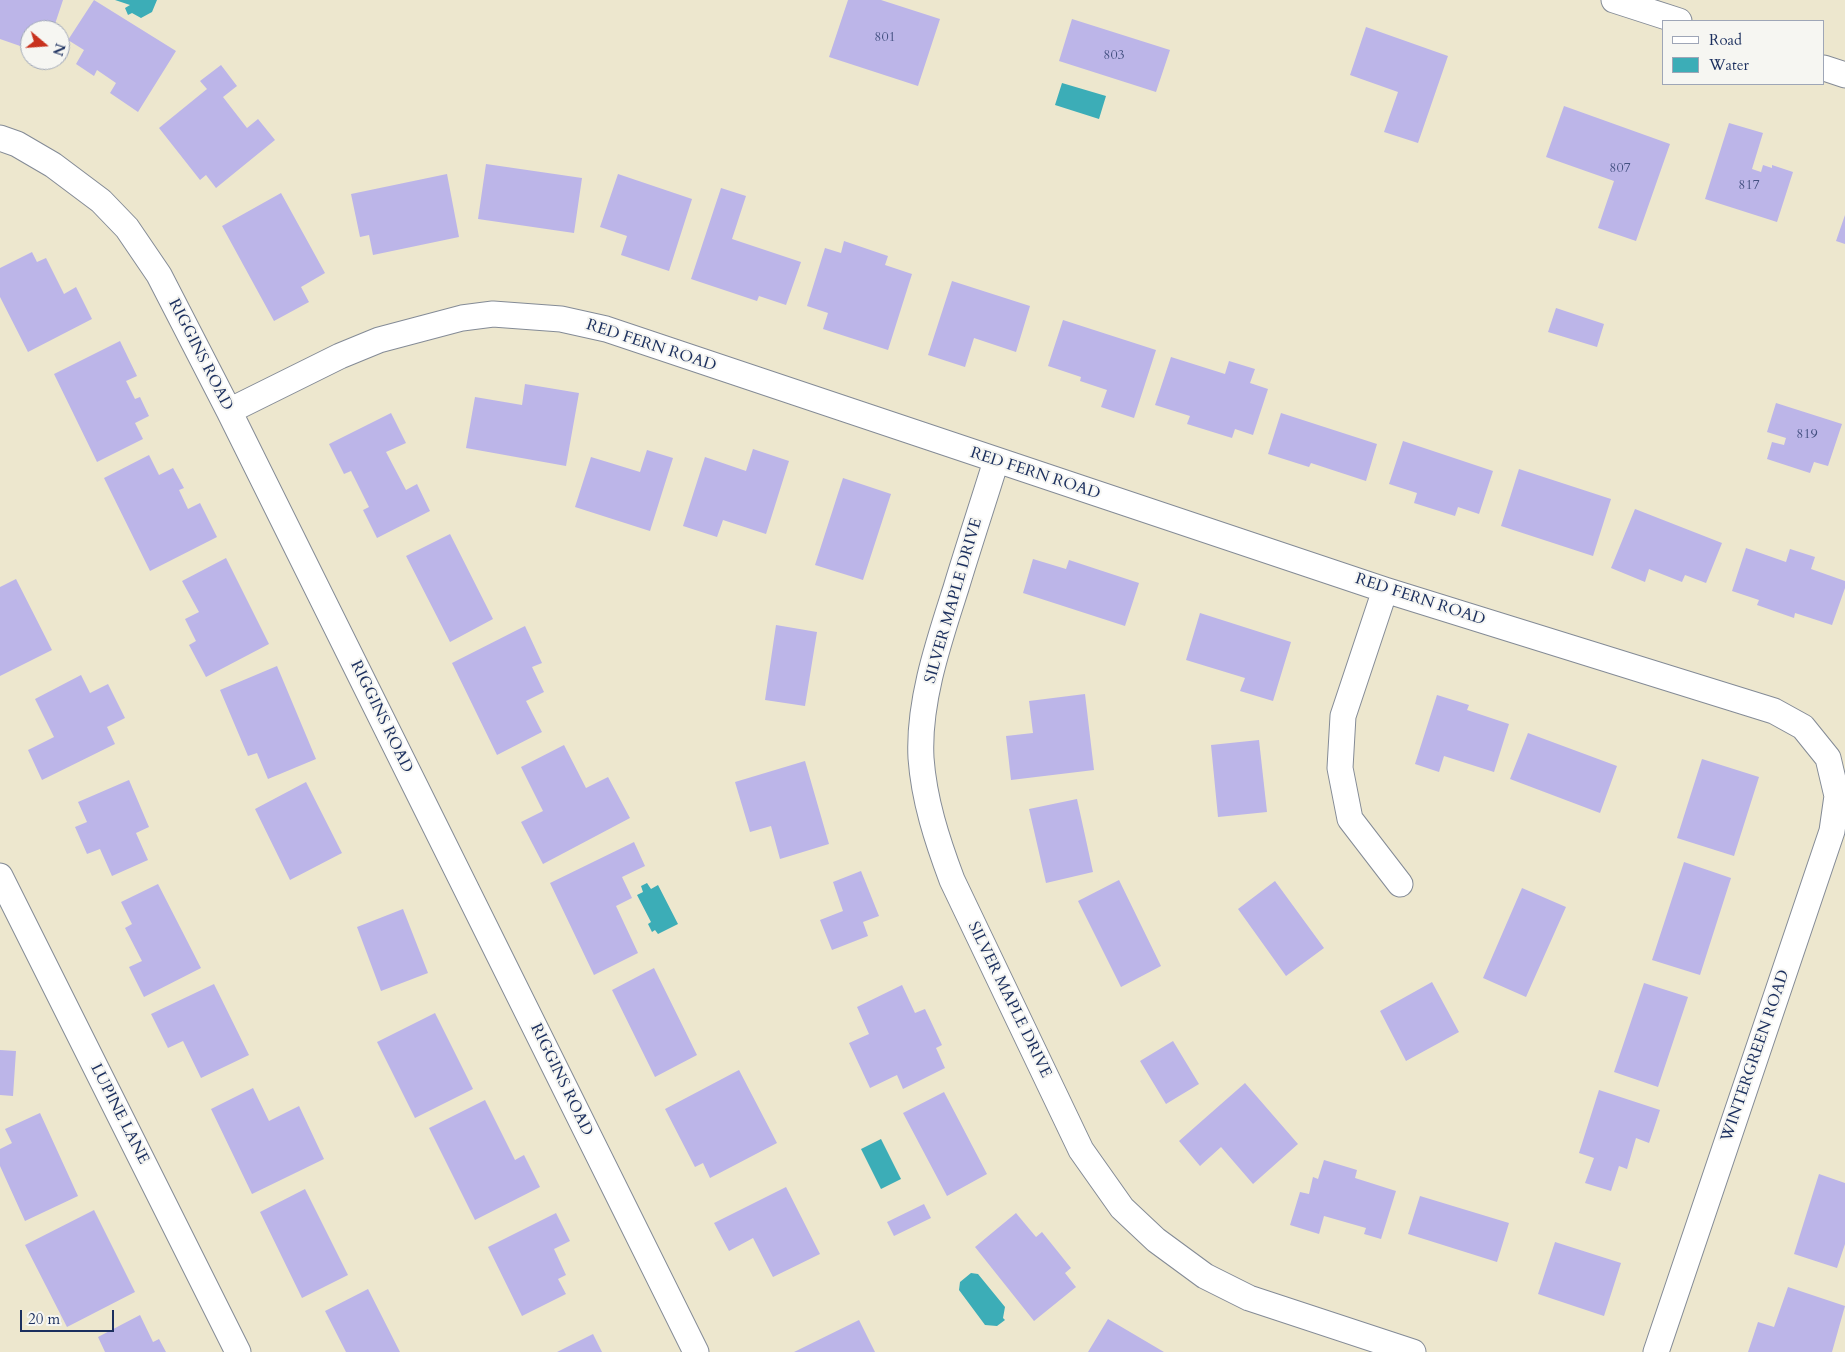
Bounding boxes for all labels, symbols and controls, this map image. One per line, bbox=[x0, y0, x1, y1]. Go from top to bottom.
north arrow bbox=[20, 20, 70, 70]
legend bbox=[1662, 20, 1825, 85]
house number: 801 bbox=[874, 30, 896, 46]
text: Road bbox=[1709, 30, 1742, 50]
text: N bbox=[48, 41, 70, 58]
house number: 803 bbox=[1103, 48, 1125, 64]
text: Water bbox=[1709, 55, 1749, 75]
house number: 807 bbox=[1609, 161, 1631, 177]
house number: 817 bbox=[1738, 178, 1760, 194]
street label: RIGGINS ROAD bbox=[164, 296, 236, 414]
street label: RED FERN ROAD bbox=[584, 316, 718, 376]
house number: 819 bbox=[1796, 427, 1818, 443]
street label: RED FERN ROAD bbox=[968, 444, 1102, 504]
street label: SILVER MAPLE DRIVE bbox=[921, 516, 987, 686]
street label: RED FERN ROAD bbox=[1353, 570, 1487, 630]
street label: RIGGINS ROAD bbox=[346, 658, 416, 776]
street label: SILVER MAPLE DRIVE bbox=[963, 919, 1055, 1081]
street label: WINTERGREEN ROAD bbox=[1718, 968, 1794, 1144]
street label: RIGGINS ROAD bbox=[526, 1021, 596, 1139]
street label: LUPINE LANE bbox=[85, 1061, 153, 1167]
scale bar bbox=[22, 1300, 116, 1332]
text: 20 m bbox=[28, 1309, 60, 1329]

